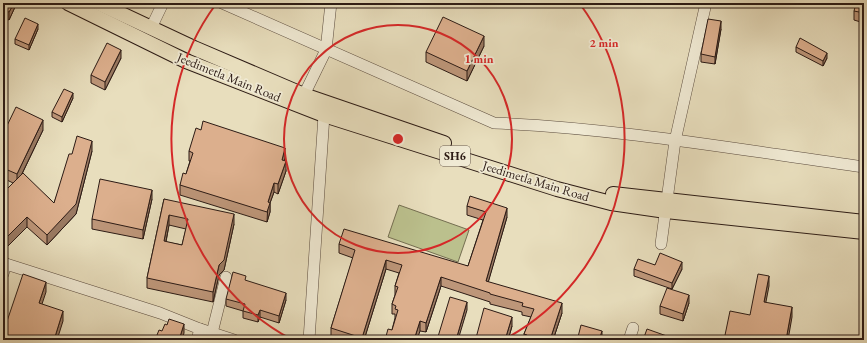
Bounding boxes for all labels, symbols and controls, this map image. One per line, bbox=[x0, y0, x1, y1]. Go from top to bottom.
text: 2 min bbox=[589, 35, 619, 51]
street label: Jeedimetla Main Road bbox=[174, 48, 284, 106]
text: 1 min bbox=[464, 51, 494, 67]
centre of rings bbox=[391, 132, 405, 146]
road number: SH6 bbox=[440, 146, 470, 166]
street label: Jeedimetla Main Road bbox=[480, 156, 592, 205]

